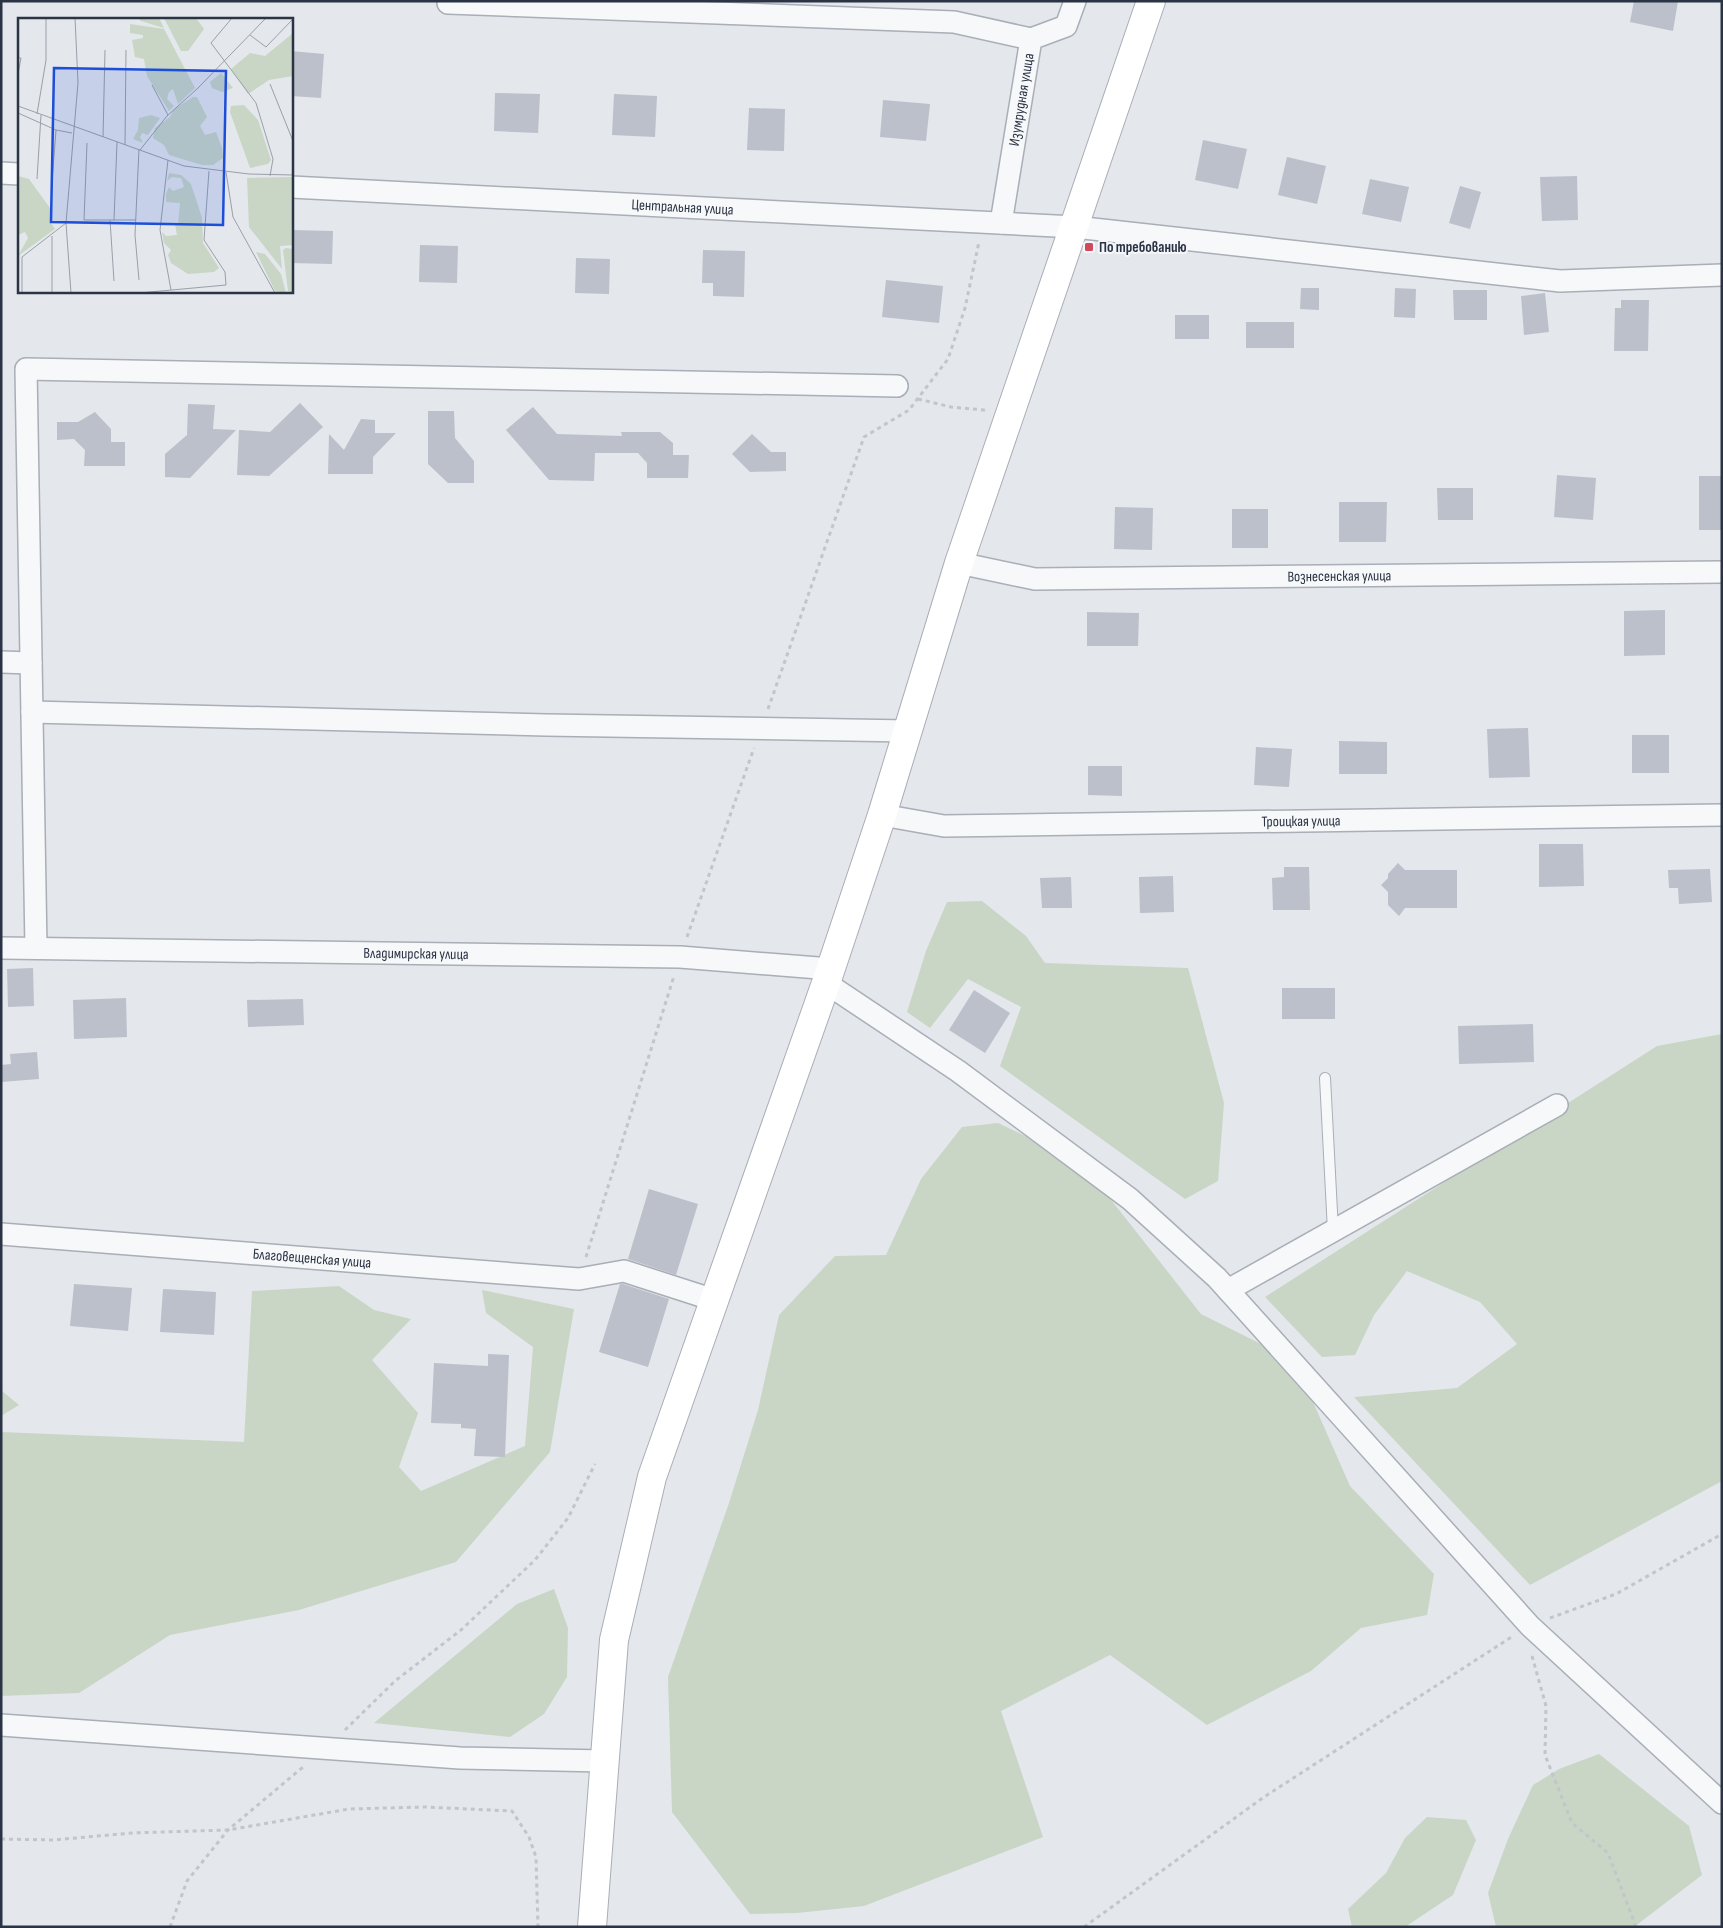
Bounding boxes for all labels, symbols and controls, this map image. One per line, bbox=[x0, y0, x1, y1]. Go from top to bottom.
inset map bbox=[18, 18, 292, 292]
street label: Изумрудная улица bbox=[1005, 52, 1039, 148]
street label: Центральная улица bbox=[631, 195, 734, 220]
place label: По требованию bbox=[1099, 238, 1187, 257]
marker: По требованию bbox=[1083, 241, 1095, 253]
street label: Вознесенская улица bbox=[1287, 566, 1392, 586]
street label: Троицкая улица bbox=[1261, 811, 1341, 832]
street label: Владимирская улица bbox=[363, 944, 469, 964]
street label: Благовещенская улица bbox=[252, 1245, 372, 1273]

